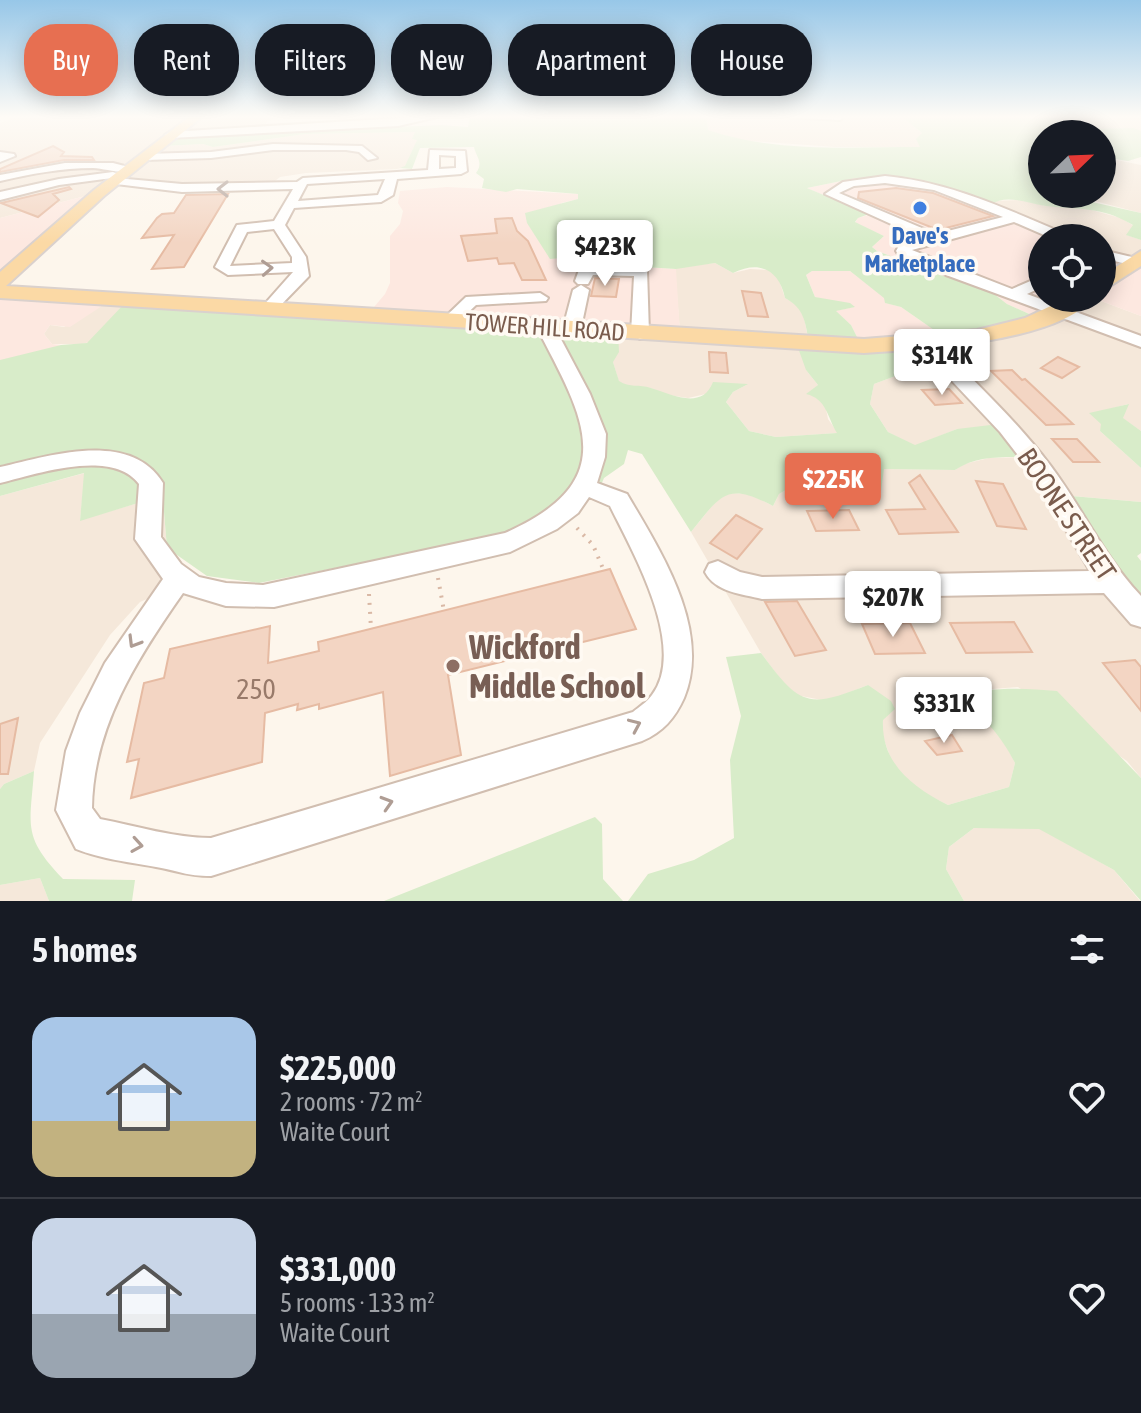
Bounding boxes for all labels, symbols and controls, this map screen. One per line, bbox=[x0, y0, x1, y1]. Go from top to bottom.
chip: Buy bbox=[24, 24, 118, 96]
chip: Rent bbox=[134, 24, 239, 96]
chip: Filters bbox=[255, 24, 375, 96]
chip: New bbox=[391, 24, 492, 96]
chip: Apartment bbox=[508, 24, 675, 96]
chip: House bbox=[691, 24, 812, 96]
north arrow bbox=[1028, 120, 1116, 208]
map controls bbox=[1028, 120, 1116, 312]
one-way arrow bbox=[216, 180, 229, 198]
marker: Dave's Marketplace bbox=[911, 199, 929, 217]
pin: $423K bbox=[549, 220, 661, 288]
place label: Dave's Marketplace bbox=[865, 222, 976, 277]
button: locate bbox=[1028, 224, 1116, 312]
text: $423K bbox=[575, 231, 635, 261]
one-way arrow bbox=[261, 260, 274, 277]
street label: TOWER HILL ROAD bbox=[464, 308, 626, 346]
pin: $314K bbox=[886, 329, 998, 397]
text: $314K bbox=[912, 340, 972, 370]
street label: BOONE STREET bbox=[1011, 442, 1123, 586]
pin: $225K bbox=[777, 453, 889, 521]
text: $225K bbox=[803, 464, 863, 494]
pin: $207K bbox=[837, 571, 949, 639]
text: $207K bbox=[863, 582, 923, 612]
place label: Wickford Middle School bbox=[468, 627, 646, 705]
one-way arrow bbox=[128, 633, 143, 648]
marker: Wickford Middle School bbox=[444, 657, 462, 675]
house number: 250 bbox=[236, 673, 276, 705]
pin: $331K bbox=[888, 677, 1000, 745]
text: $331K bbox=[914, 688, 974, 718]
one-way arrow bbox=[627, 719, 642, 735]
one-way arrow bbox=[380, 796, 394, 812]
one-way arrow bbox=[131, 836, 144, 853]
icon: filters bbox=[1065, 927, 1109, 971]
text: 5 homes bbox=[32, 930, 137, 969]
text: $225,000 bbox=[280, 1048, 396, 1087]
icon: home bbox=[96, 1049, 192, 1145]
icon: heart bbox=[1065, 1075, 1109, 1119]
text: 2 rooms · 72 m² bbox=[280, 1087, 422, 1117]
text: Waite Court bbox=[280, 1117, 390, 1147]
text: $331,000 bbox=[280, 1249, 396, 1288]
icon: home bbox=[96, 1250, 192, 1346]
icon: heart bbox=[1065, 1276, 1109, 1320]
text: 5 rooms · 133 m² bbox=[280, 1288, 435, 1318]
text: Waite Court bbox=[280, 1318, 390, 1348]

